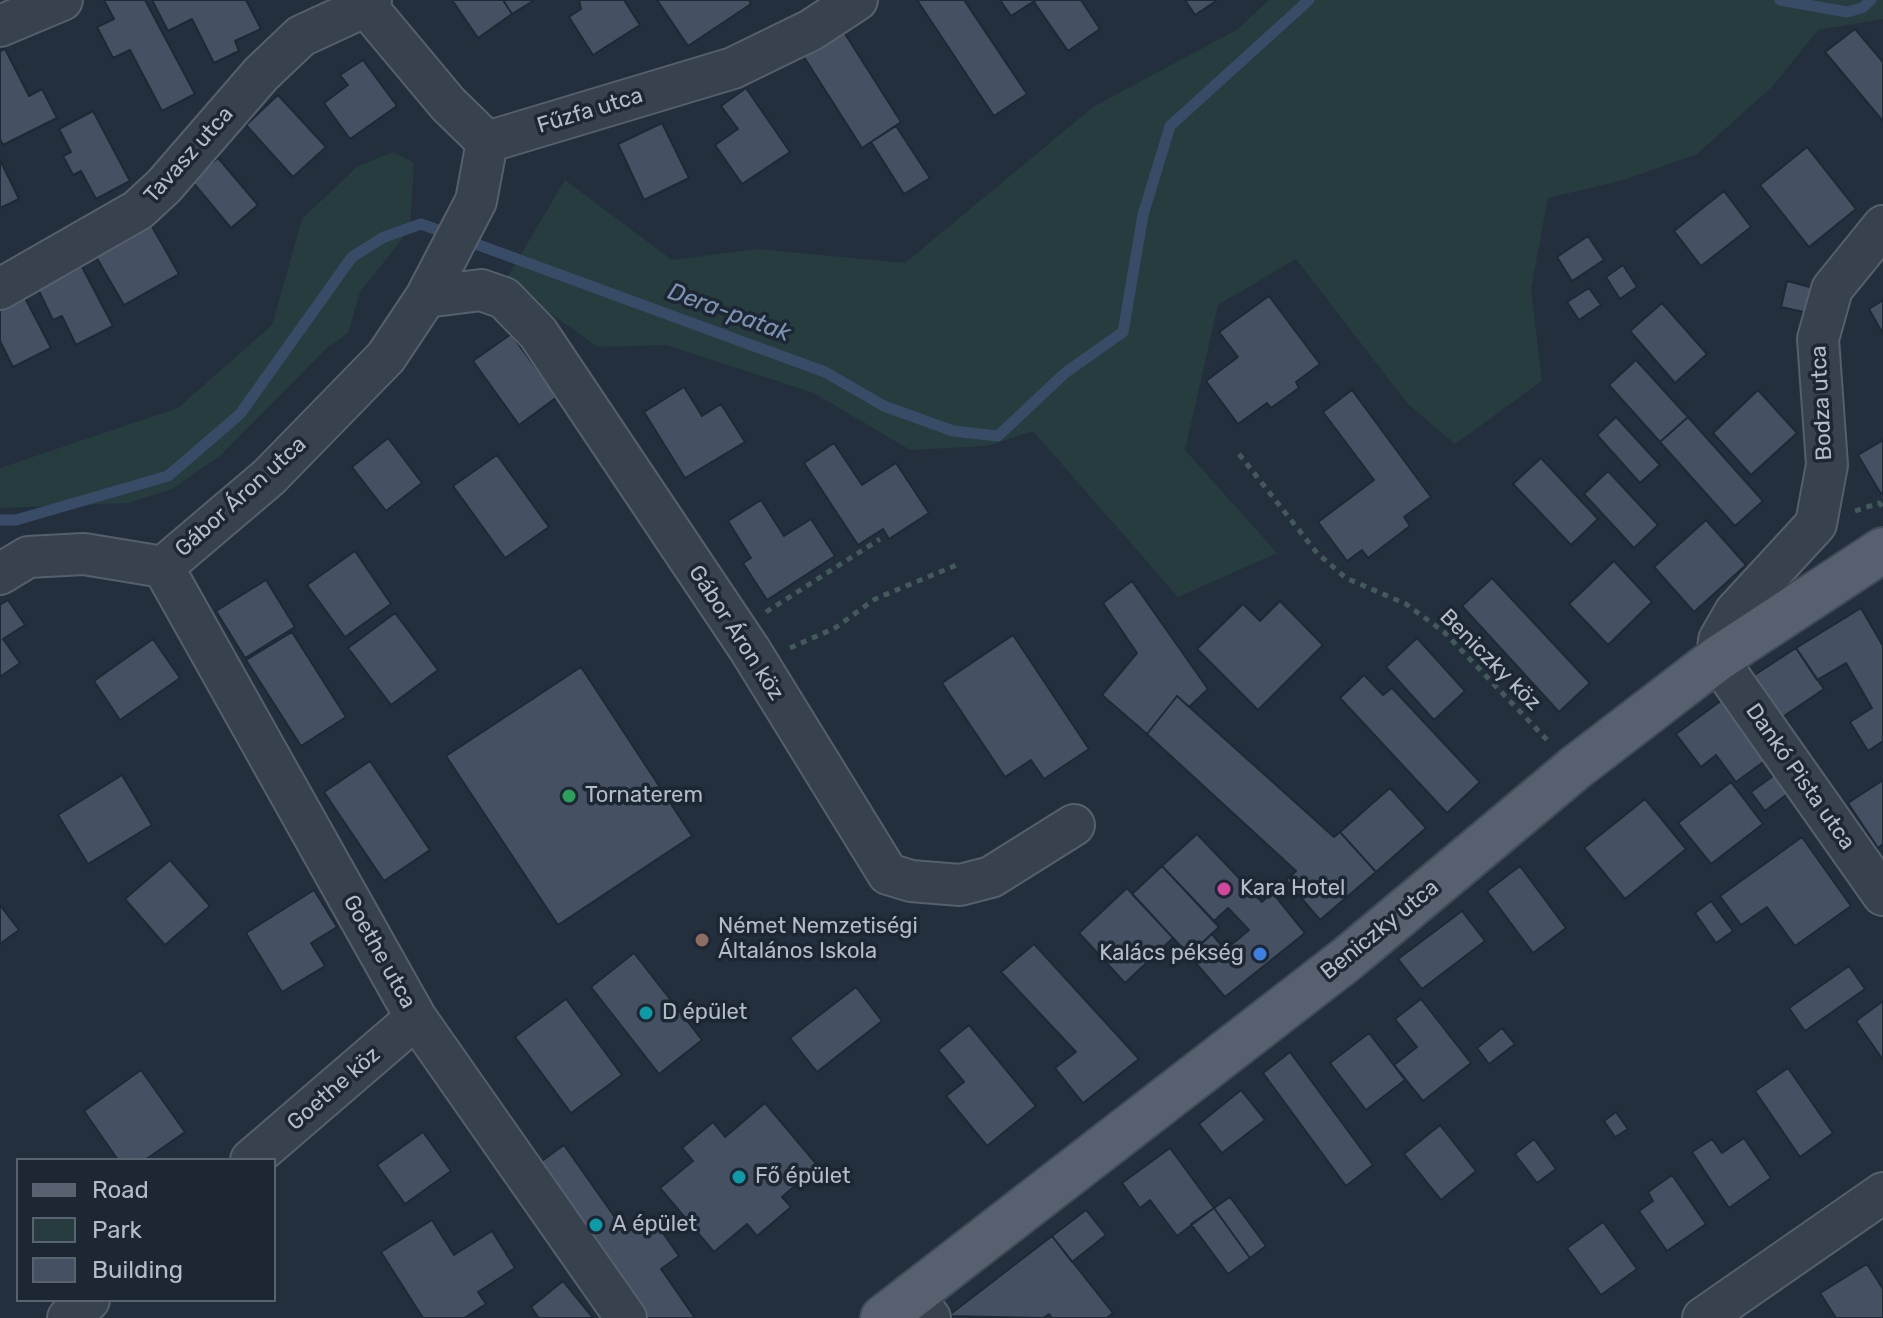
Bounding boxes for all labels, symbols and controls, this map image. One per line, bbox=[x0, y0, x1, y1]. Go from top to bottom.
street label: Fűzfa utca bbox=[534, 82, 646, 140]
street label: Tavasz utca bbox=[139, 101, 239, 209]
water label: Dera-patak bbox=[664, 277, 794, 349]
street label: Bodza utca bbox=[1806, 345, 1838, 461]
street label: Gábor Áron utca bbox=[170, 431, 312, 563]
street label: Gábor Áron köz bbox=[683, 561, 789, 705]
street label: Beniczky köz bbox=[1434, 604, 1546, 716]
street label: Dankó Pista utca bbox=[1740, 699, 1860, 855]
place label: Tornaterem bbox=[585, 783, 703, 809]
marker: Tornaterem bbox=[560, 787, 578, 805]
street label: Beniczky utca bbox=[1316, 874, 1444, 986]
place label: Kara Hotel bbox=[1240, 876, 1345, 902]
marker: Kara Hotel bbox=[1215, 880, 1233, 898]
street label: Goethe utca bbox=[337, 891, 421, 1013]
place label: Német Nemzetiségi Általános Iskola bbox=[718, 914, 918, 966]
marker: Német Nemzetiségi Általános Iskola bbox=[693, 931, 711, 949]
place label: Kalács pékség bbox=[1099, 941, 1244, 967]
marker: Kalács pékség bbox=[1251, 945, 1269, 963]
place label: D épület bbox=[662, 1000, 747, 1026]
marker: D épület bbox=[637, 1004, 655, 1022]
street label: Goethe köz bbox=[282, 1042, 386, 1136]
legend bbox=[16, 1158, 276, 1302]
place label: Fő épület bbox=[755, 1164, 850, 1190]
marker: Fő épület bbox=[730, 1168, 748, 1186]
text: Road bbox=[92, 1176, 149, 1204]
place label: A épület bbox=[612, 1212, 697, 1238]
text: Park bbox=[92, 1216, 142, 1244]
marker: A épület bbox=[587, 1216, 605, 1234]
text: Building bbox=[92, 1256, 183, 1284]

